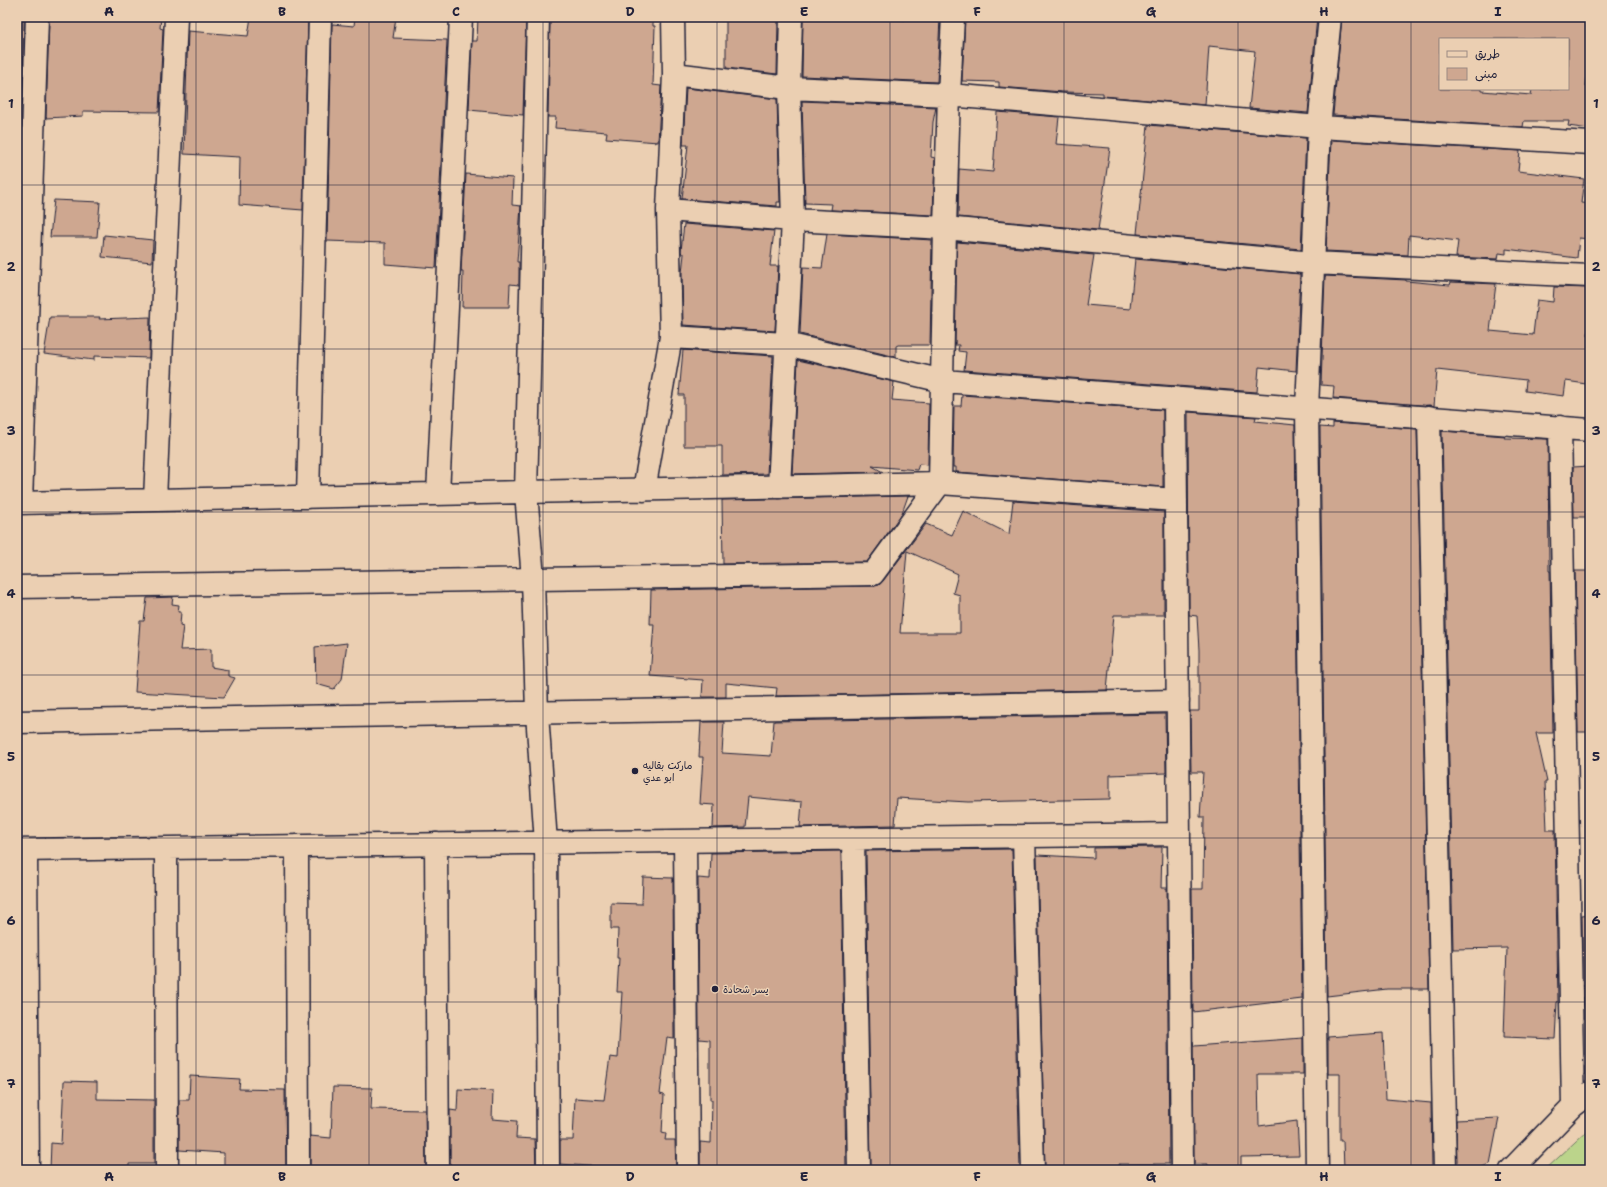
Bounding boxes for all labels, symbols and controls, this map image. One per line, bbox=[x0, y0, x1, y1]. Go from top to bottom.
text: A bbox=[104, 3, 114, 20]
text: B bbox=[278, 3, 286, 20]
text: C bbox=[452, 3, 460, 20]
text: D bbox=[625, 3, 635, 20]
text: E bbox=[800, 3, 809, 20]
text: F bbox=[973, 3, 981, 20]
text: G bbox=[1146, 3, 1157, 20]
text: H bbox=[1319, 3, 1329, 20]
text: I bbox=[1494, 3, 1502, 20]
legend bbox=[1439, 38, 1569, 90]
text: طريق bbox=[1475, 46, 1500, 62]
text: مبنى bbox=[1475, 66, 1498, 82]
text: 1 bbox=[8, 95, 14, 112]
text: 1 bbox=[1593, 95, 1599, 112]
text: 2 bbox=[6, 258, 16, 275]
text: 2 bbox=[1591, 258, 1601, 275]
text: 3 bbox=[6, 422, 16, 439]
text: 3 bbox=[1591, 422, 1601, 439]
text: 4 bbox=[6, 585, 16, 602]
text: 4 bbox=[1591, 585, 1601, 602]
text: 5 bbox=[7, 748, 15, 765]
text: 5 bbox=[1592, 748, 1600, 765]
place label: ماركت بقاليه ابو عدي bbox=[643, 759, 692, 786]
marker: ماركت بقاليه ابو عدي bbox=[630, 766, 640, 776]
text: 6 bbox=[6, 912, 16, 929]
text: 6 bbox=[1591, 912, 1601, 929]
place label: يسر شحادة bbox=[723, 983, 769, 996]
marker: يسر شحادة bbox=[710, 984, 720, 994]
text: 7 bbox=[6, 1075, 16, 1092]
text: 7 bbox=[1591, 1075, 1601, 1092]
text: A bbox=[104, 1168, 114, 1185]
text: B bbox=[278, 1168, 286, 1185]
text: C bbox=[452, 1168, 460, 1185]
text: D bbox=[625, 1168, 635, 1185]
text: E bbox=[800, 1168, 809, 1185]
text: F bbox=[973, 1168, 981, 1185]
text: G bbox=[1146, 1168, 1157, 1185]
text: H bbox=[1319, 1168, 1329, 1185]
text: I bbox=[1494, 1168, 1502, 1185]

